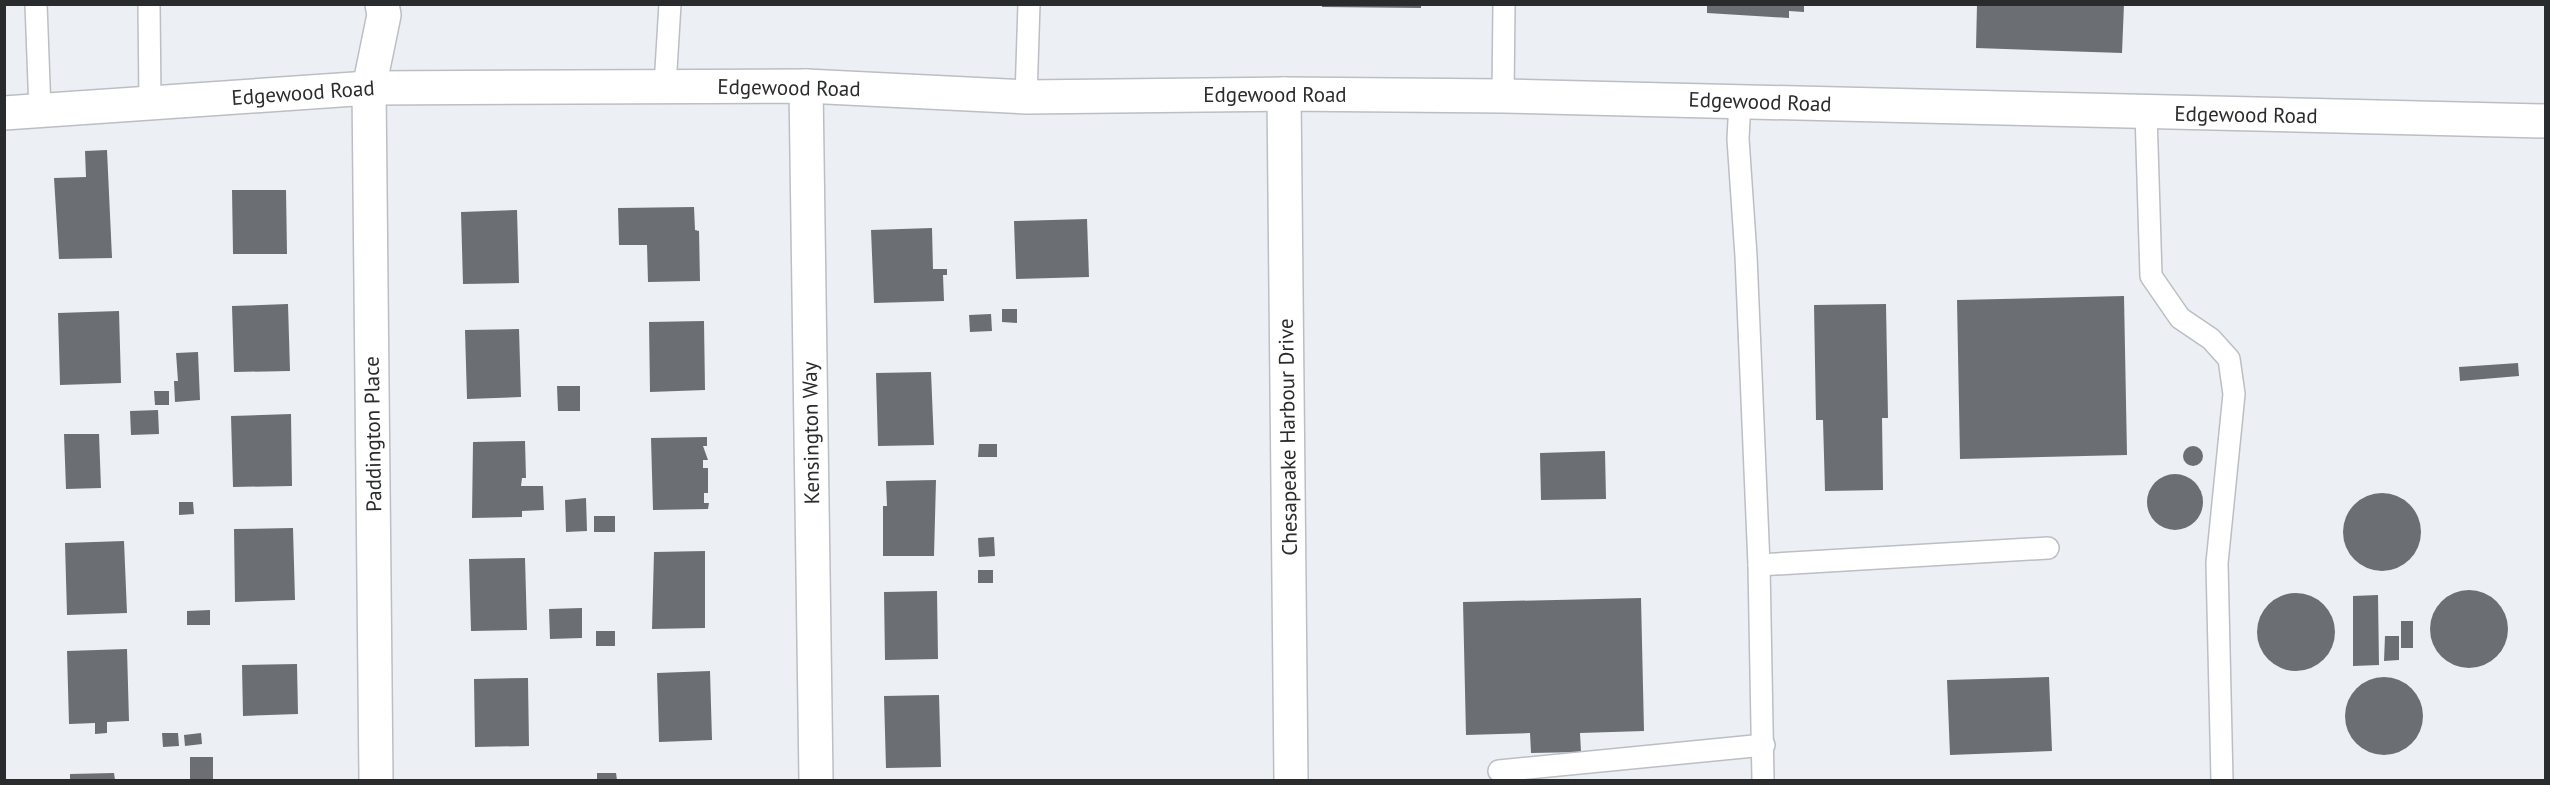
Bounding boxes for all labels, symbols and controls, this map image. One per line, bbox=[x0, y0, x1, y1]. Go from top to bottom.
street label: Edgewood Road bbox=[717, 73, 861, 102]
street label: Edgewood Road bbox=[231, 74, 375, 111]
street label: Edgewood Road bbox=[1203, 81, 1347, 108]
street label: Edgewood Road bbox=[1688, 86, 1832, 117]
street label: Edgewood Road bbox=[2174, 100, 2318, 129]
street label: Chesapeake Harbour Drive bbox=[1272, 318, 1303, 556]
street label: Paddington Place bbox=[358, 356, 387, 512]
street label: Kensington Way bbox=[796, 361, 825, 505]

